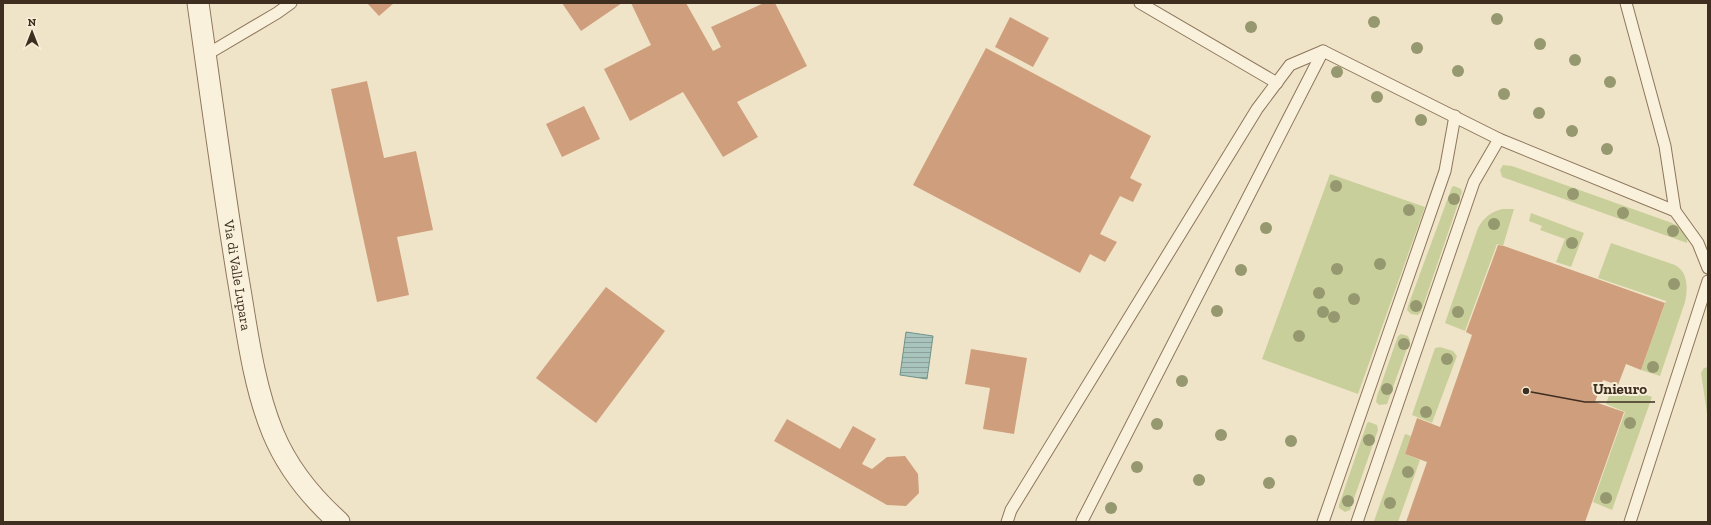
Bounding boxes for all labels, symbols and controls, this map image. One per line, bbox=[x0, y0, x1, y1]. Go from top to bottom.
north arrow bbox=[12, 12, 52, 52]
text: N bbox=[28, 16, 37, 29]
street label: Via di Valle Lupara bbox=[220, 218, 255, 332]
callout: Unieuro bbox=[1585, 375, 1655, 402]
text: Unieuro bbox=[1593, 380, 1647, 398]

